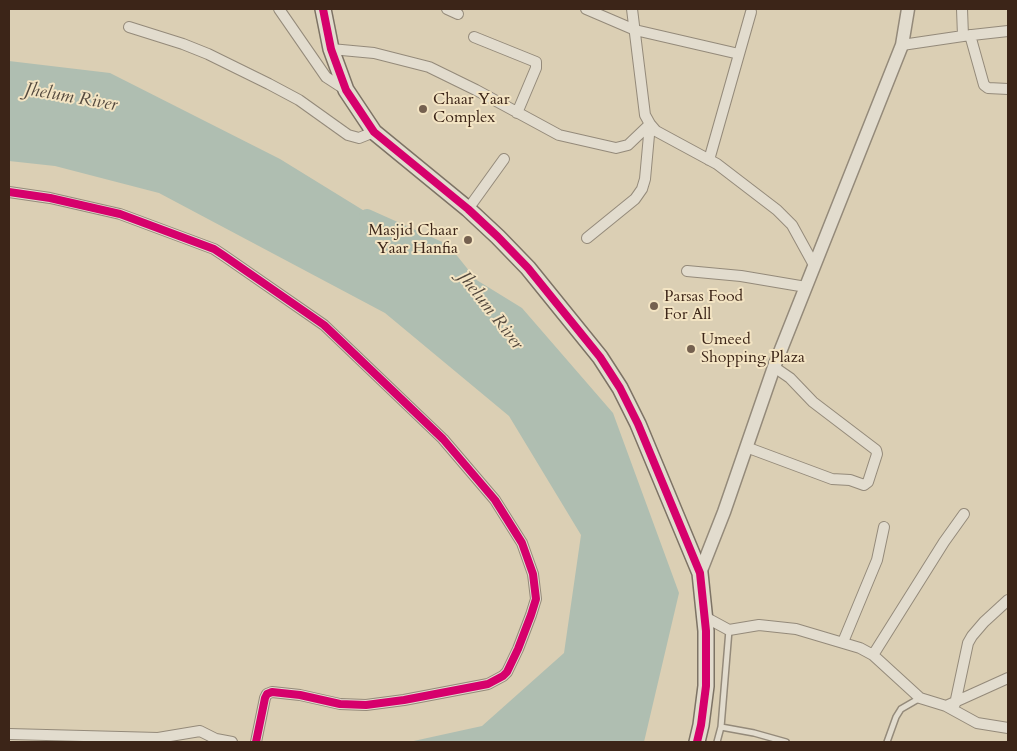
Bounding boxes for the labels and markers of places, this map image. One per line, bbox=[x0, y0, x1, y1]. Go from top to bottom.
place label: Chaar Yaar Complex bbox=[433, 90, 510, 128]
marker: Chaar Yaar Complex bbox=[417, 103, 429, 115]
place label: Masjid Chaar Yaar Hanfia bbox=[368, 221, 458, 259]
marker: Masjid Chaar Yaar Hanfia bbox=[462, 234, 474, 246]
place label: Parsas Food For All bbox=[664, 287, 743, 325]
marker: Parsas Food For All bbox=[648, 300, 660, 312]
place label: Umeed Shopping Plaza bbox=[701, 330, 805, 368]
marker: Umeed Shopping Plaza bbox=[685, 343, 697, 355]

